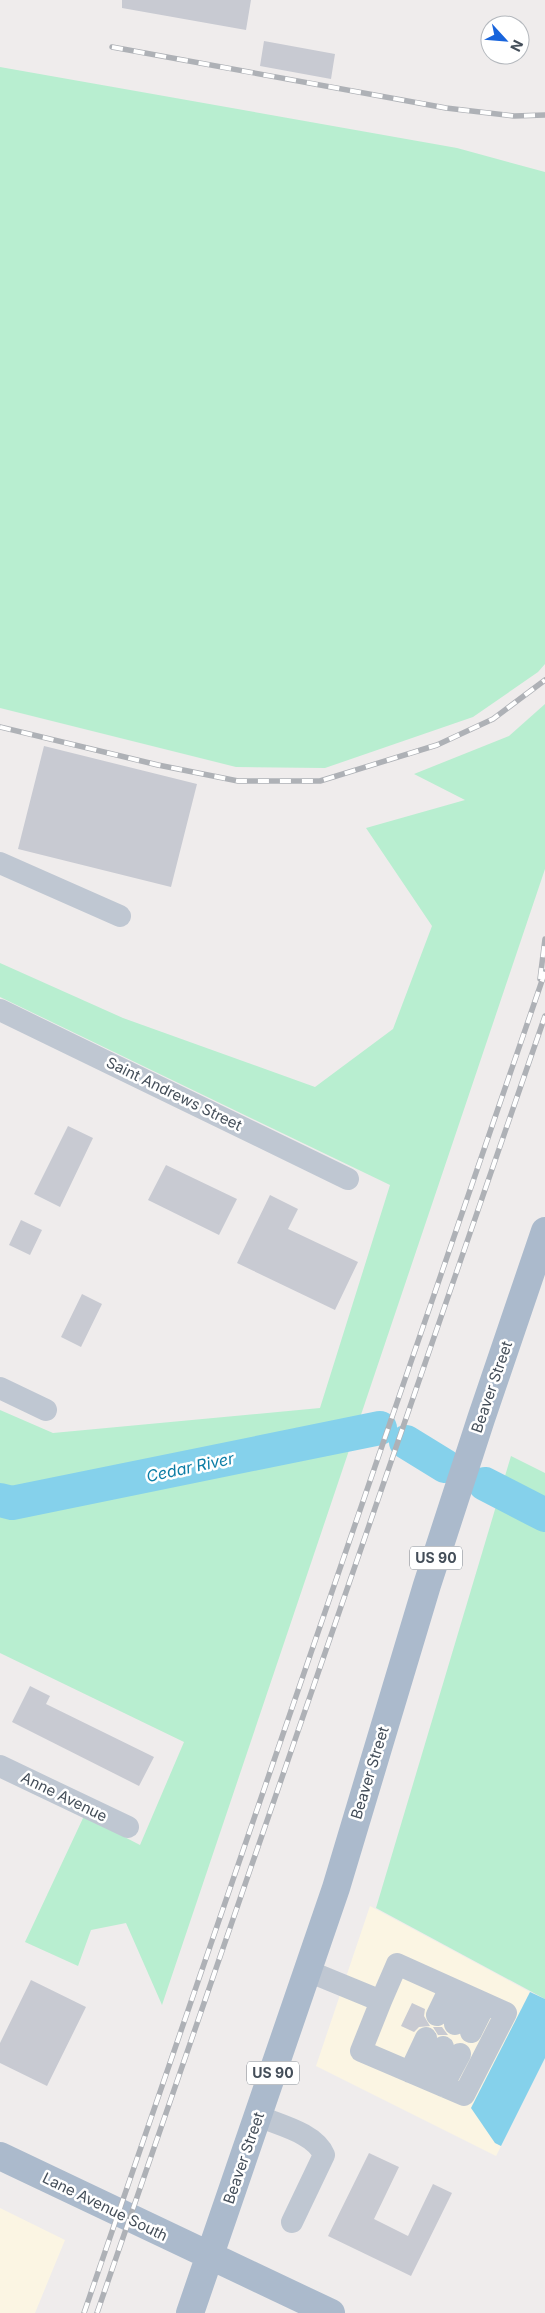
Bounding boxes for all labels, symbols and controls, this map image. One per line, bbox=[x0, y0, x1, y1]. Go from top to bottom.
north arrow bbox=[480, 15, 530, 65]
text: N bbox=[507, 37, 527, 54]
street label: Saint Andrews Street bbox=[103, 1052, 245, 1135]
street label: Beaver Street bbox=[467, 1338, 516, 1435]
water label: Cedar River bbox=[144, 1448, 237, 1486]
road number: US 90 bbox=[410, 1546, 462, 1570]
street label: Beaver Street bbox=[346, 1724, 393, 1822]
street label: Anne Avenue bbox=[18, 1767, 111, 1826]
road number: US 90 bbox=[247, 2062, 299, 2084]
street label: Beaver Street bbox=[219, 2109, 268, 2206]
street label: Lane Avenue South bbox=[40, 2168, 171, 2245]

